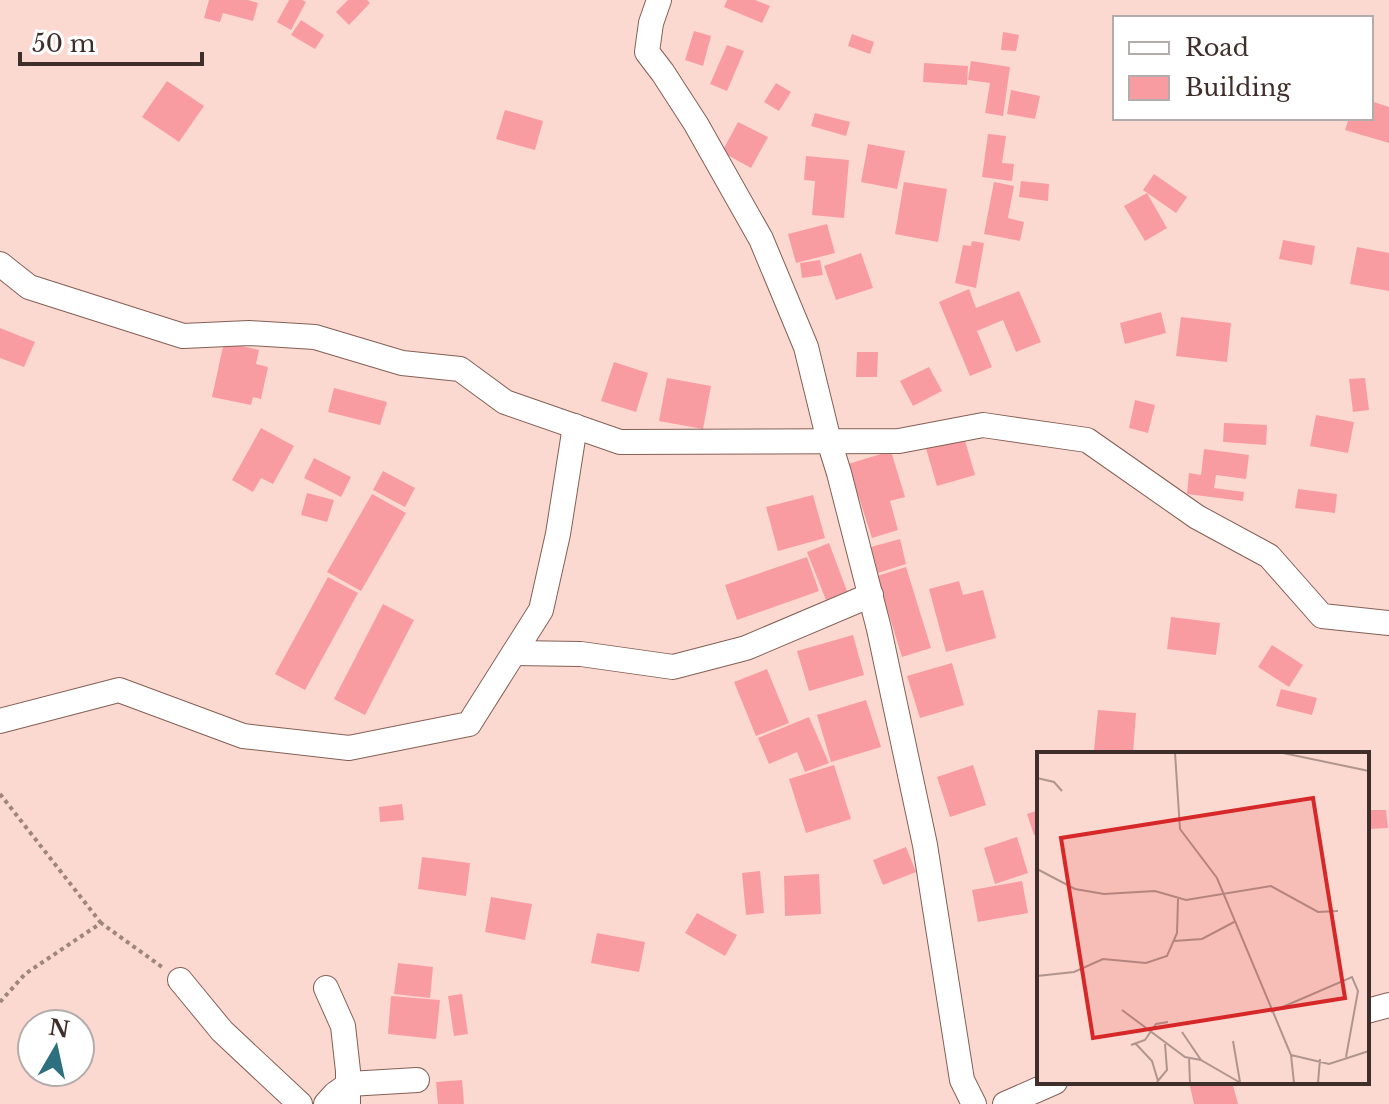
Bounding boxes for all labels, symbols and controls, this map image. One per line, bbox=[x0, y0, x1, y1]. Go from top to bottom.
scale bar bbox=[20, 16, 202, 66]
legend bbox=[1113, 16, 1373, 120]
text: 50 m bbox=[32, 29, 96, 58]
text: Road bbox=[1185, 33, 1249, 62]
text: Building bbox=[1185, 73, 1291, 102]
inset map bbox=[1037, 752, 1369, 1084]
north arrow bbox=[16, 1008, 96, 1088]
text: N bbox=[47, 1014, 72, 1044]

